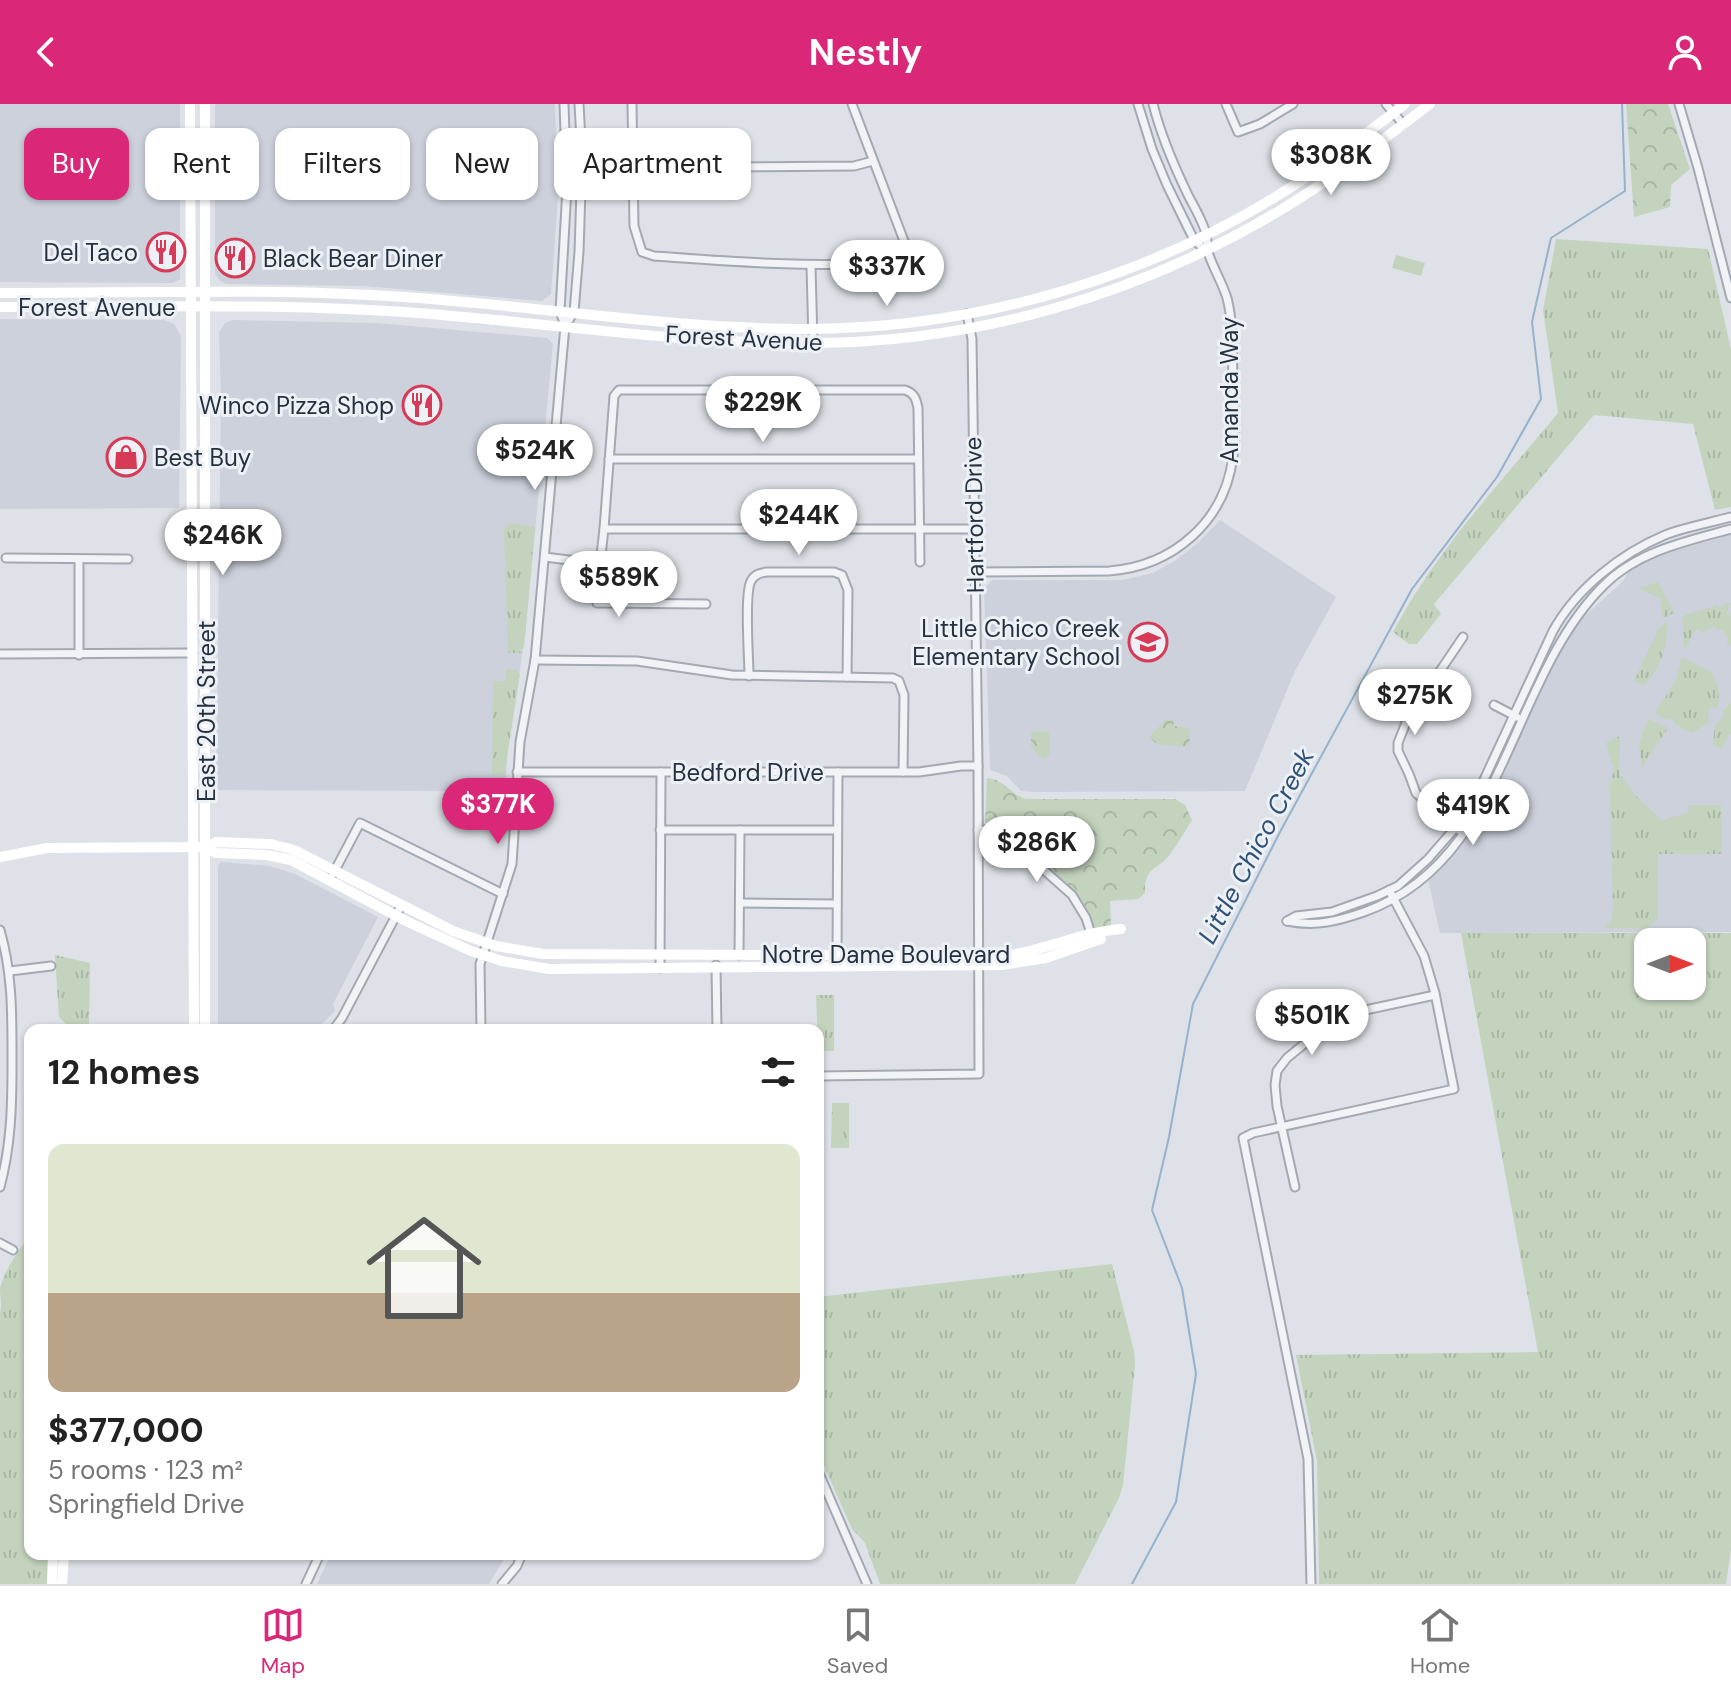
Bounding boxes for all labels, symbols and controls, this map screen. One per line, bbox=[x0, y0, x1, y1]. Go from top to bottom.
text: Nestly bbox=[809, 29, 922, 76]
icon: back bbox=[24, 30, 68, 74]
icon: person bbox=[1663, 30, 1707, 74]
chip: Buy bbox=[24, 128, 129, 200]
chip: Rent bbox=[145, 128, 259, 200]
chip: Filters bbox=[275, 128, 410, 200]
chip: New bbox=[426, 128, 538, 200]
chip: Apartment bbox=[554, 128, 751, 200]
pin: $308K bbox=[1275, 129, 1387, 197]
text: $308K bbox=[1289, 138, 1373, 172]
restaurant icon: Del Taco bbox=[145, 231, 187, 273]
place label: Del Taco bbox=[43, 237, 138, 268]
restaurant icon: Black Bear Diner bbox=[214, 237, 256, 279]
pin: $337K bbox=[831, 240, 943, 308]
place label: Black Bear Diner bbox=[263, 243, 443, 274]
text: $337K bbox=[848, 249, 926, 283]
street label: Forest Avenue bbox=[18, 292, 176, 323]
street label: Amanda Way bbox=[1214, 317, 1245, 463]
street label: Forest Avenue bbox=[665, 318, 823, 358]
pin: $229K bbox=[707, 376, 819, 444]
restaurant icon: Winco Pizza Shop bbox=[401, 384, 443, 426]
text: $229K bbox=[723, 385, 803, 419]
place label: Winco Pizza Shop bbox=[199, 390, 394, 421]
pin: $524K bbox=[479, 424, 591, 492]
text: $524K bbox=[495, 433, 575, 467]
shop icon: Best Buy bbox=[105, 436, 147, 478]
street label: Hartford Drive bbox=[957, 437, 991, 593]
place label: Best Buy bbox=[154, 442, 251, 473]
pin: $244K bbox=[743, 489, 855, 557]
text: $244K bbox=[758, 498, 840, 532]
pin: $246K bbox=[167, 509, 279, 577]
text: $246K bbox=[183, 518, 263, 552]
pin: $589K bbox=[563, 551, 675, 619]
text: $589K bbox=[578, 560, 660, 594]
place label: Little Chico Creek Elementary School bbox=[912, 613, 1120, 672]
street label: East 20th Street bbox=[191, 620, 222, 802]
school or university icon: Little Chico Creek Elementary School bbox=[1127, 621, 1169, 663]
pin: $275K bbox=[1359, 669, 1471, 737]
text: $275K bbox=[1376, 678, 1454, 712]
water label: Little Chico Creek bbox=[1190, 742, 1322, 950]
street label: Bedford Drive bbox=[672, 757, 824, 788]
pin: $377K bbox=[442, 778, 554, 846]
pin: $419K bbox=[1417, 779, 1529, 847]
text: $377K bbox=[460, 787, 536, 821]
text: $419K bbox=[1435, 788, 1511, 822]
pin: $286K bbox=[981, 816, 1093, 884]
text: $286K bbox=[997, 825, 1077, 859]
north arrow bbox=[1634, 928, 1706, 1000]
map controls bbox=[1634, 928, 1706, 1000]
street label: Notre Dame Boulevard bbox=[762, 939, 1010, 970]
pin: $501K bbox=[1256, 989, 1368, 1057]
text: $501K bbox=[1274, 998, 1350, 1032]
text: 12 homes bbox=[48, 1050, 200, 1095]
icon: filters bbox=[756, 1050, 800, 1094]
icon: home bbox=[352, 1196, 496, 1340]
text: $377,000 bbox=[48, 1408, 204, 1453]
text: 5 rooms · 123 m² bbox=[48, 1453, 243, 1487]
text: Springfield Drive bbox=[48, 1487, 245, 1521]
tab: Map bbox=[261, 1603, 305, 1680]
tab: Saved bbox=[827, 1603, 888, 1680]
tab: Home bbox=[1410, 1603, 1470, 1680]

